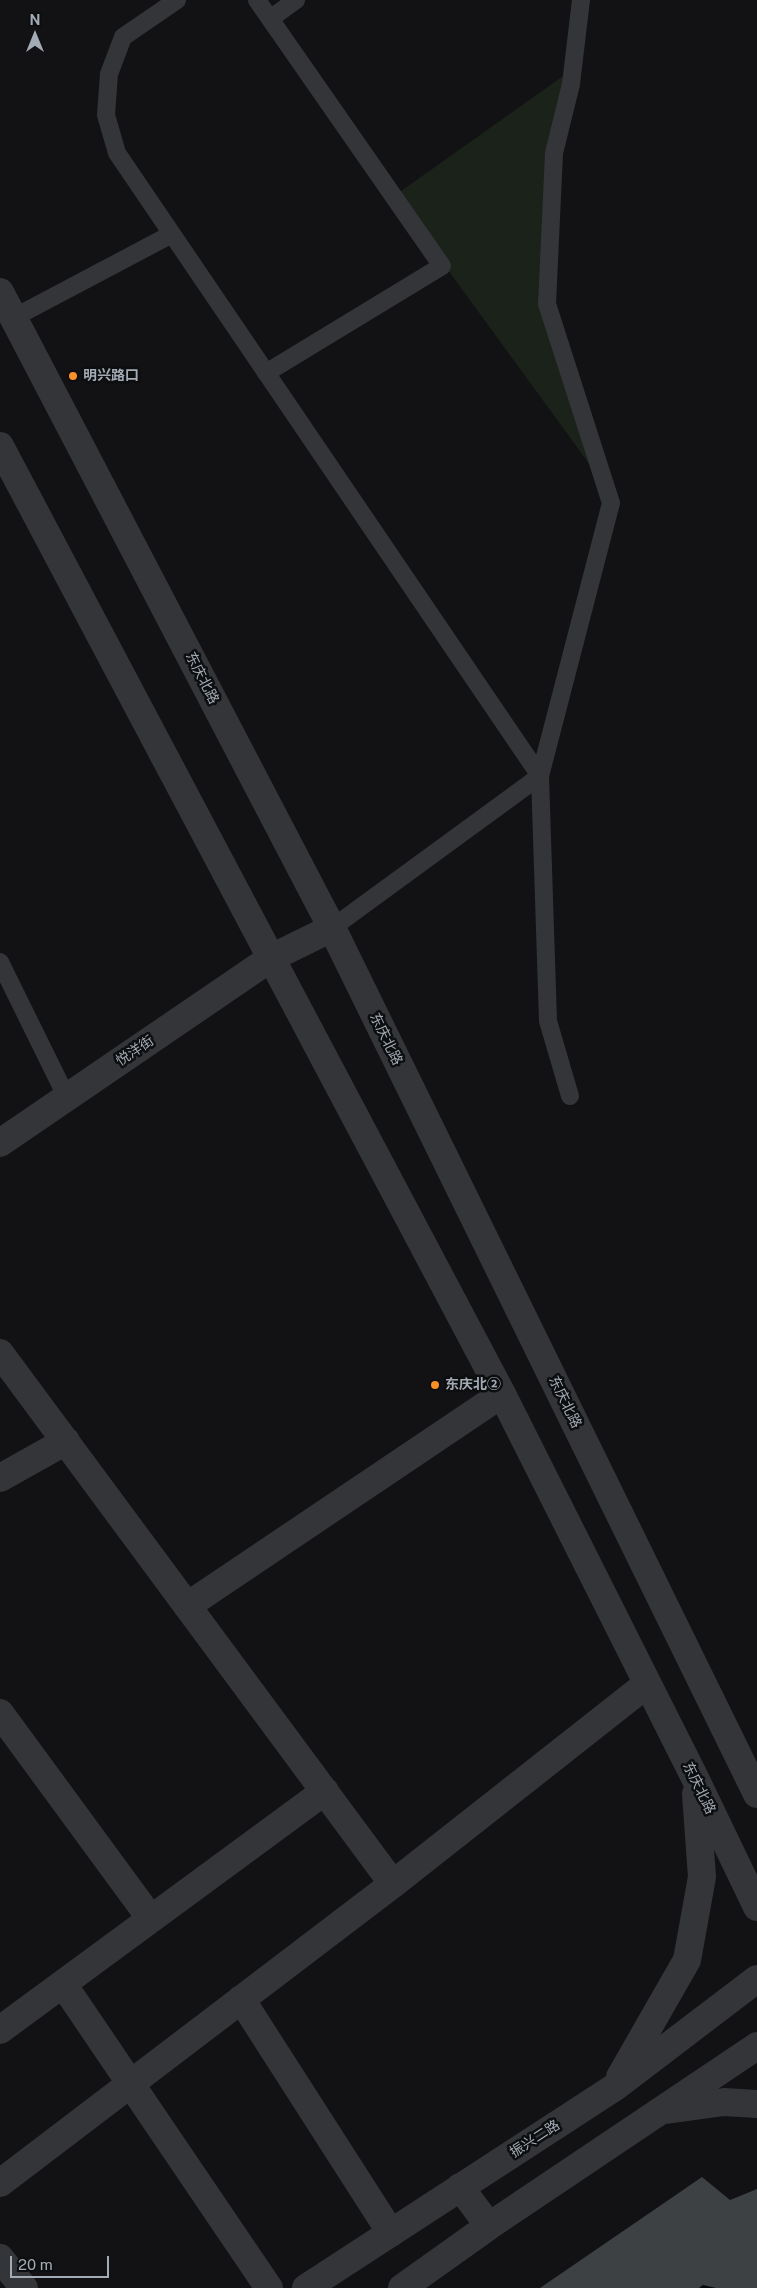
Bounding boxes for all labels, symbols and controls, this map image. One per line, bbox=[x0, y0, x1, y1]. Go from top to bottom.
north arrow bbox=[10, 10, 60, 60]
text: N bbox=[30, 12, 40, 28]
place label: 明兴路口 bbox=[83, 368, 139, 384]
marker: 明兴路口 bbox=[67, 370, 79, 382]
street label: 东庆北路 bbox=[182, 649, 222, 707]
street label: 东庆北路 bbox=[366, 1010, 406, 1068]
street label: 悦洋街 bbox=[113, 1032, 157, 1070]
street label: 东庆北路 bbox=[545, 1373, 585, 1431]
place label: 东庆北② bbox=[445, 1377, 501, 1393]
marker: 东庆北② bbox=[429, 1379, 441, 1391]
street label: 东庆北路 bbox=[679, 1759, 719, 1817]
street label: 振兴二路 bbox=[507, 2117, 563, 2161]
scale bar bbox=[12, 2246, 111, 2278]
text: 20 m bbox=[18, 2256, 53, 2273]

